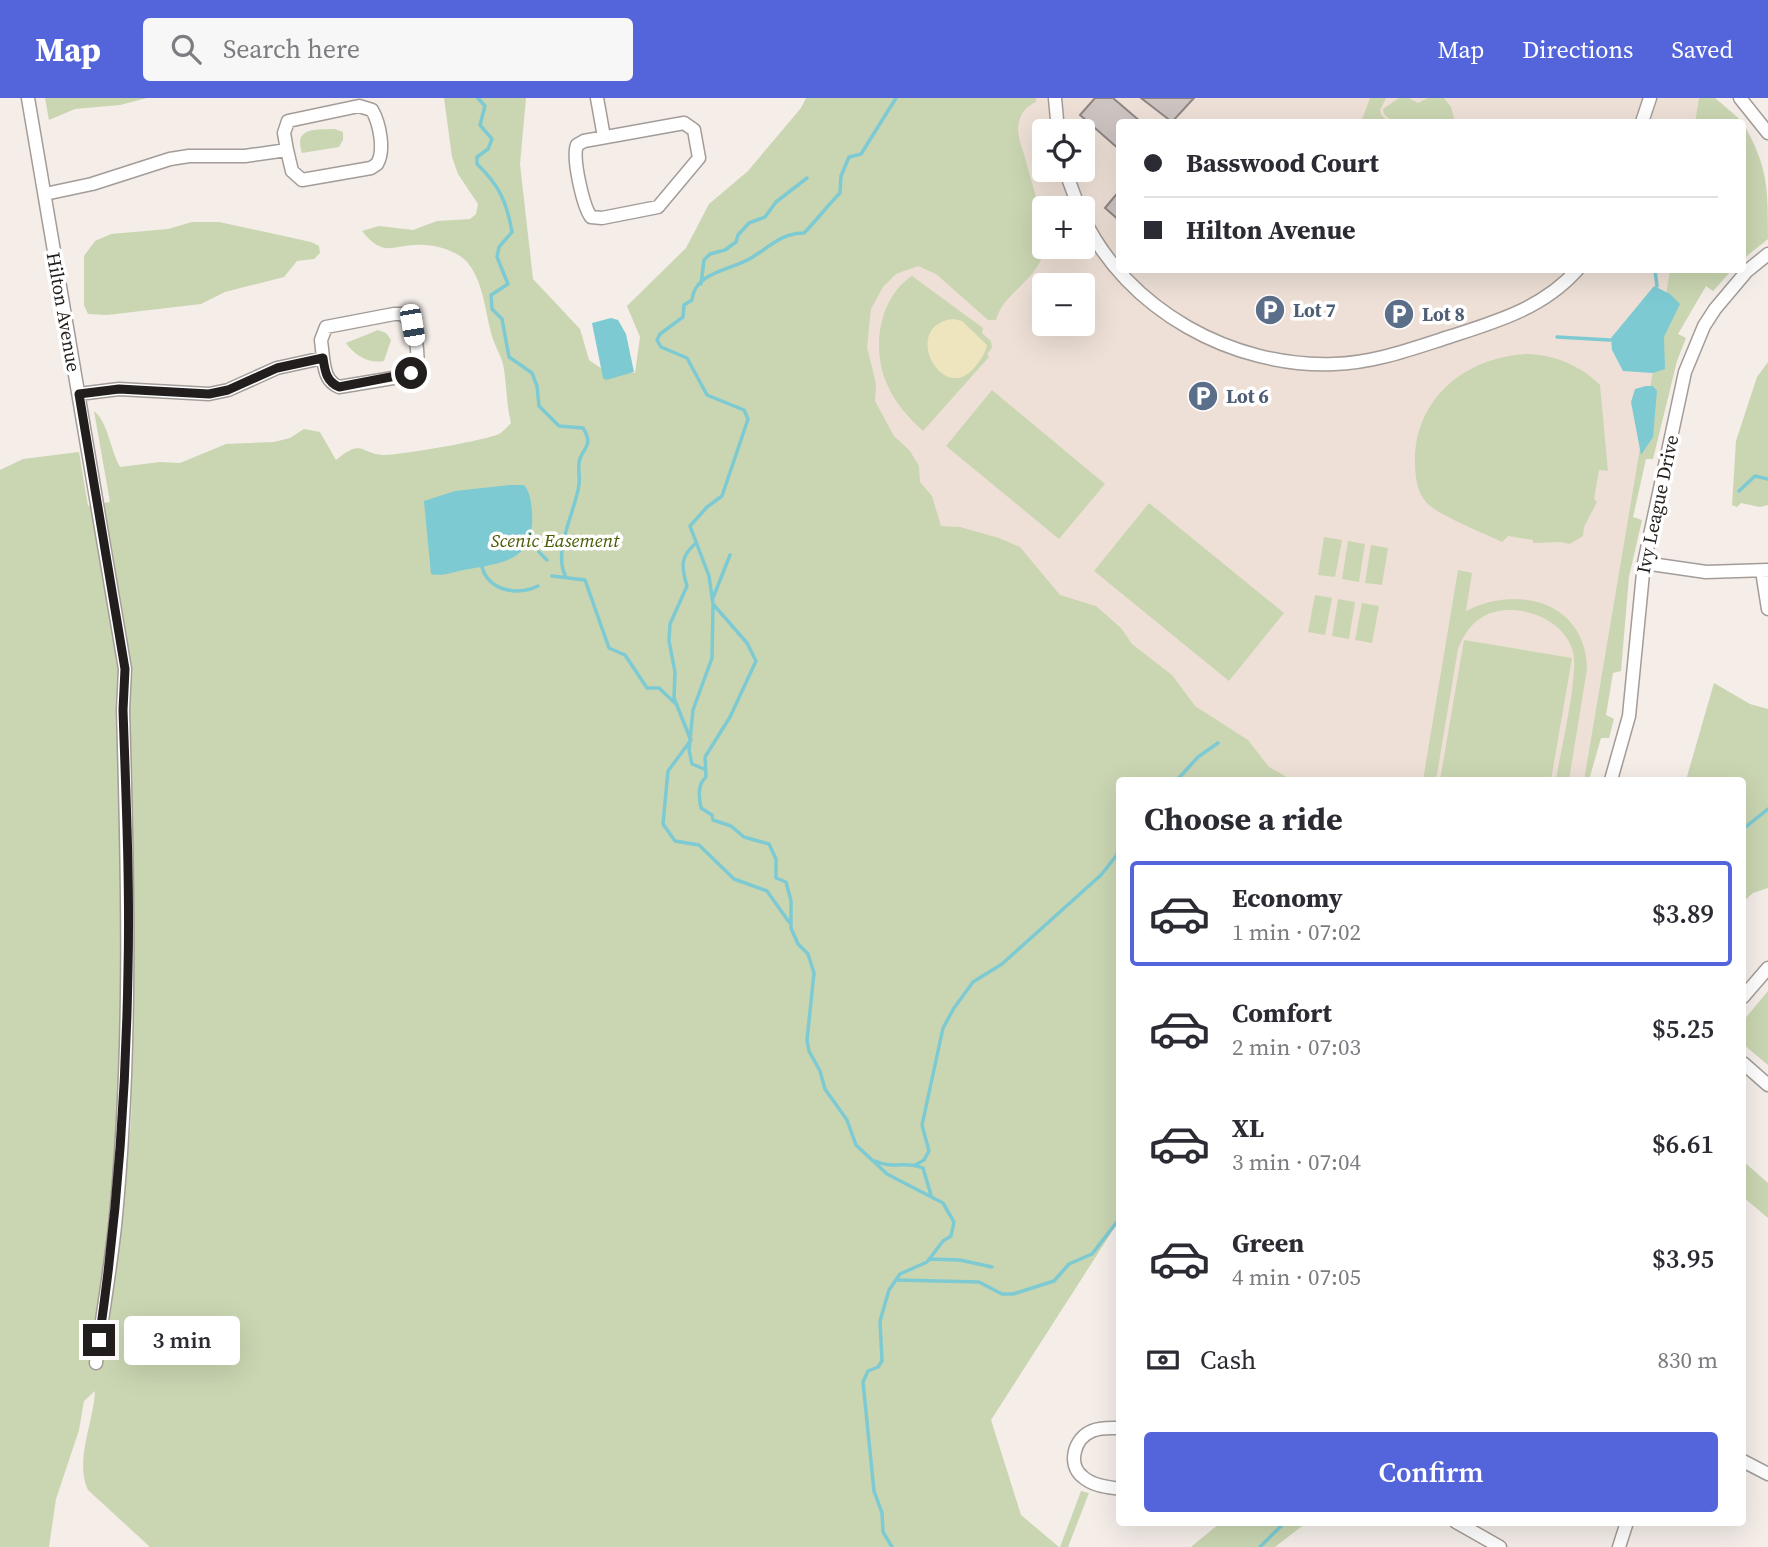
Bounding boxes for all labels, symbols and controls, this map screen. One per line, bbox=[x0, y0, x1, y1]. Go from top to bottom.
search box bbox=[143, 18, 633, 81]
text: Map bbox=[35, 27, 101, 72]
icon: search bbox=[167, 30, 205, 68]
text: Search here bbox=[223, 31, 360, 67]
text: Map bbox=[1437, 33, 1484, 66]
text: Directions bbox=[1522, 33, 1633, 66]
text: Saved bbox=[1671, 33, 1733, 66]
map controls bbox=[1032, 119, 1095, 336]
button: locate bbox=[1032, 119, 1095, 182]
text: Basswood Court bbox=[1186, 145, 1379, 181]
button: + bbox=[1032, 196, 1095, 259]
text: Hilton Avenue bbox=[1186, 212, 1356, 248]
street label: Hilton Avenue bbox=[41, 250, 87, 374]
button: − bbox=[1032, 273, 1095, 336]
parking icon: Lot 7 bbox=[1253, 293, 1287, 327]
place label: Lot 7 bbox=[1293, 297, 1336, 323]
parking icon: Lot 8 bbox=[1382, 297, 1416, 331]
place label: Lot 8 bbox=[1422, 301, 1465, 327]
car bbox=[399, 302, 426, 348]
route start bbox=[395, 357, 427, 389]
parking icon: Lot 6 bbox=[1186, 379, 1220, 413]
place label: Lot 6 bbox=[1226, 383, 1269, 409]
street label: Ivy League Drive bbox=[1630, 432, 1684, 576]
park label: Scenic Easement bbox=[491, 527, 620, 553]
text: Choose a ride bbox=[1144, 797, 1343, 841]
text: Economy bbox=[1232, 880, 1343, 916]
icon: car bbox=[1148, 882, 1211, 945]
text: $3.89 bbox=[1652, 896, 1714, 932]
text: 1 min · 07:02 bbox=[1232, 916, 1361, 948]
text: Comfort bbox=[1232, 995, 1332, 1031]
icon: car bbox=[1148, 997, 1211, 1060]
text: $5.25 bbox=[1652, 1011, 1714, 1047]
text: 2 min · 07:03 bbox=[1232, 1031, 1361, 1063]
text: XL bbox=[1232, 1110, 1264, 1146]
icon: car bbox=[1148, 1112, 1211, 1175]
text: $6.61 bbox=[1652, 1126, 1714, 1162]
text: 3 min · 07:04 bbox=[1232, 1146, 1361, 1178]
text: Green bbox=[1232, 1225, 1304, 1261]
icon: car bbox=[1148, 1227, 1211, 1290]
text: $3.95 bbox=[1652, 1241, 1714, 1277]
text: 4 min · 07:05 bbox=[1232, 1261, 1361, 1293]
callout: 3 min bbox=[124, 1316, 239, 1364]
route end bbox=[83, 1324, 115, 1356]
text: 3 min bbox=[152, 1324, 212, 1356]
icon: cash bbox=[1144, 1341, 1182, 1379]
text: Cash bbox=[1200, 1342, 1256, 1378]
text: 830 m bbox=[1657, 1344, 1718, 1376]
button: Confirm bbox=[1144, 1432, 1718, 1512]

